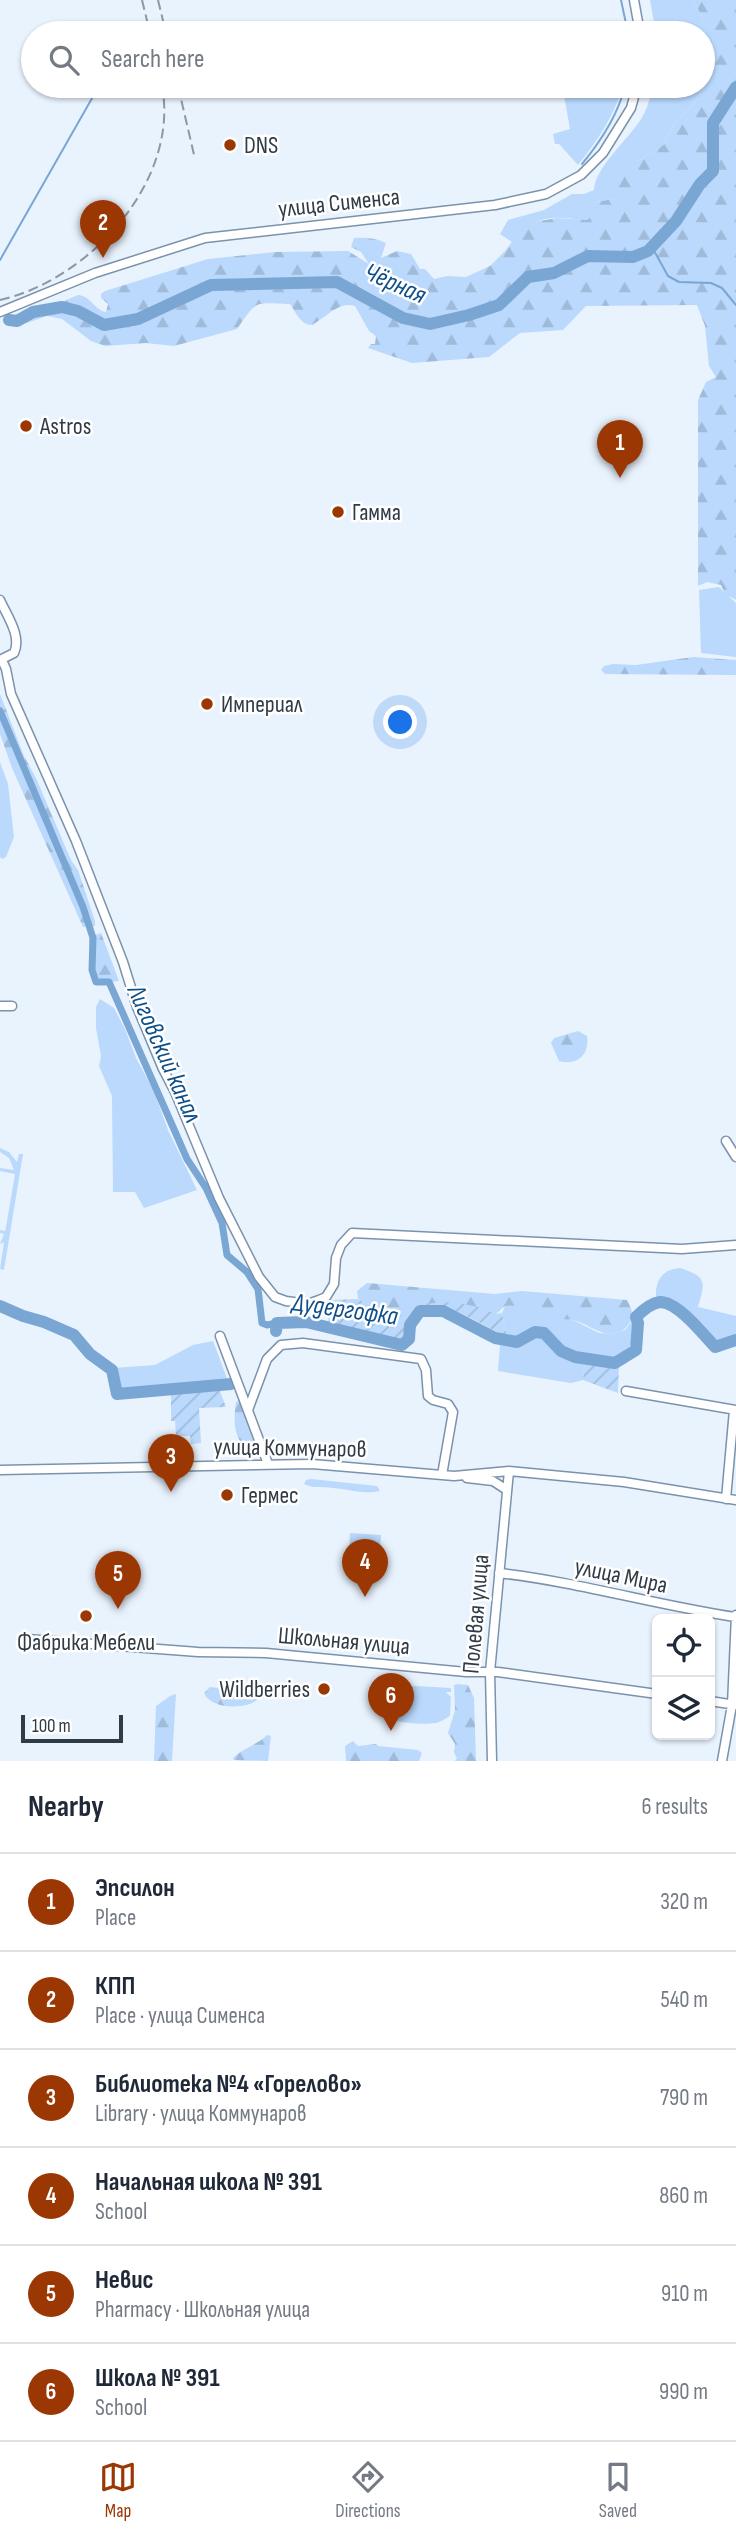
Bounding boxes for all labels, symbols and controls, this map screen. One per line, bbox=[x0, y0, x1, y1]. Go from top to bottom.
search box bbox=[21, 21, 715, 98]
icon: search bbox=[45, 41, 83, 79]
text: Search here bbox=[101, 44, 204, 75]
place label: DNS bbox=[244, 131, 278, 160]
marker: DNS bbox=[222, 137, 238, 153]
street label: улица Сименса bbox=[277, 182, 401, 224]
pin: 2 bbox=[80, 200, 126, 258]
water label: Чёрная bbox=[359, 257, 431, 311]
place label: Astros bbox=[39, 412, 91, 441]
marker: Astros bbox=[18, 418, 34, 434]
pin: 1 bbox=[597, 420, 643, 478]
place label: Гамма bbox=[352, 498, 401, 527]
marker: Гамма bbox=[330, 504, 346, 520]
place label: Империал bbox=[221, 690, 303, 719]
marker: Империал bbox=[199, 696, 215, 712]
your location bbox=[383, 705, 417, 739]
water label: Лиговский канал bbox=[120, 980, 208, 1128]
water label: Дудергофка bbox=[288, 1287, 400, 1333]
street label: улица Коммунаров bbox=[213, 1432, 367, 1464]
pin: 3 bbox=[148, 1434, 194, 1492]
place label: Гермес bbox=[241, 1481, 299, 1510]
marker: Гермес bbox=[219, 1487, 235, 1503]
pin: 4 bbox=[342, 1539, 388, 1597]
pin: 5 bbox=[95, 1551, 141, 1609]
street label: улица Мира bbox=[572, 1552, 670, 1600]
street label: Полевая улица bbox=[456, 1553, 496, 1675]
marker: Фабрика Мебели bbox=[78, 1608, 94, 1624]
map controls bbox=[652, 1614, 715, 1740]
button: locate bbox=[652, 1614, 715, 1677]
street label: Школьная улица bbox=[277, 1621, 411, 1661]
place label: Фабрика Мебели bbox=[17, 1628, 155, 1657]
pin: 6 bbox=[368, 1673, 414, 1731]
place label: Wildberries bbox=[219, 1675, 310, 1704]
button: layers bbox=[652, 1677, 715, 1740]
marker: Wildberries bbox=[316, 1681, 332, 1697]
scale bar bbox=[21, 1712, 122, 1744]
text: 100 m bbox=[32, 1715, 71, 1738]
text: Nearby bbox=[28, 1789, 104, 1825]
text: 6 results bbox=[642, 1793, 708, 1821]
text: Эпсилон bbox=[95, 1873, 175, 1904]
text: 1 bbox=[46, 1888, 56, 1916]
text: 320 m bbox=[660, 1888, 708, 1916]
text: Place bbox=[95, 1904, 136, 1932]
text: КПП bbox=[95, 1971, 135, 2002]
text: 2 bbox=[46, 1986, 56, 2014]
text: 540 m bbox=[660, 1986, 708, 2014]
text: Place · улица Сименса bbox=[95, 2002, 265, 2030]
text: Библиотека №4 «Горелово» bbox=[95, 2069, 362, 2100]
text: 3 bbox=[46, 2084, 56, 2112]
text: 790 m bbox=[660, 2084, 708, 2112]
text: Library · улица Коммунаров bbox=[95, 2100, 307, 2128]
text: Начальная школа № 391 bbox=[95, 2167, 322, 2198]
text: 4 bbox=[46, 2182, 56, 2210]
text: 860 m bbox=[659, 2182, 708, 2210]
text: School bbox=[95, 2198, 147, 2226]
text: Невис bbox=[95, 2265, 154, 2296]
text: 5 bbox=[46, 2280, 56, 2308]
text: 910 m bbox=[661, 2280, 708, 2308]
text: Pharmacy · Школьная улица bbox=[95, 2296, 310, 2324]
text: Школа № 391 bbox=[95, 2363, 220, 2394]
text: 6 bbox=[46, 2378, 56, 2406]
text: 990 m bbox=[659, 2378, 708, 2406]
text: School bbox=[95, 2394, 147, 2422]
tab: Map bbox=[99, 2458, 137, 2523]
tab: Directions bbox=[335, 2458, 401, 2523]
tab: Saved bbox=[599, 2458, 637, 2523]

